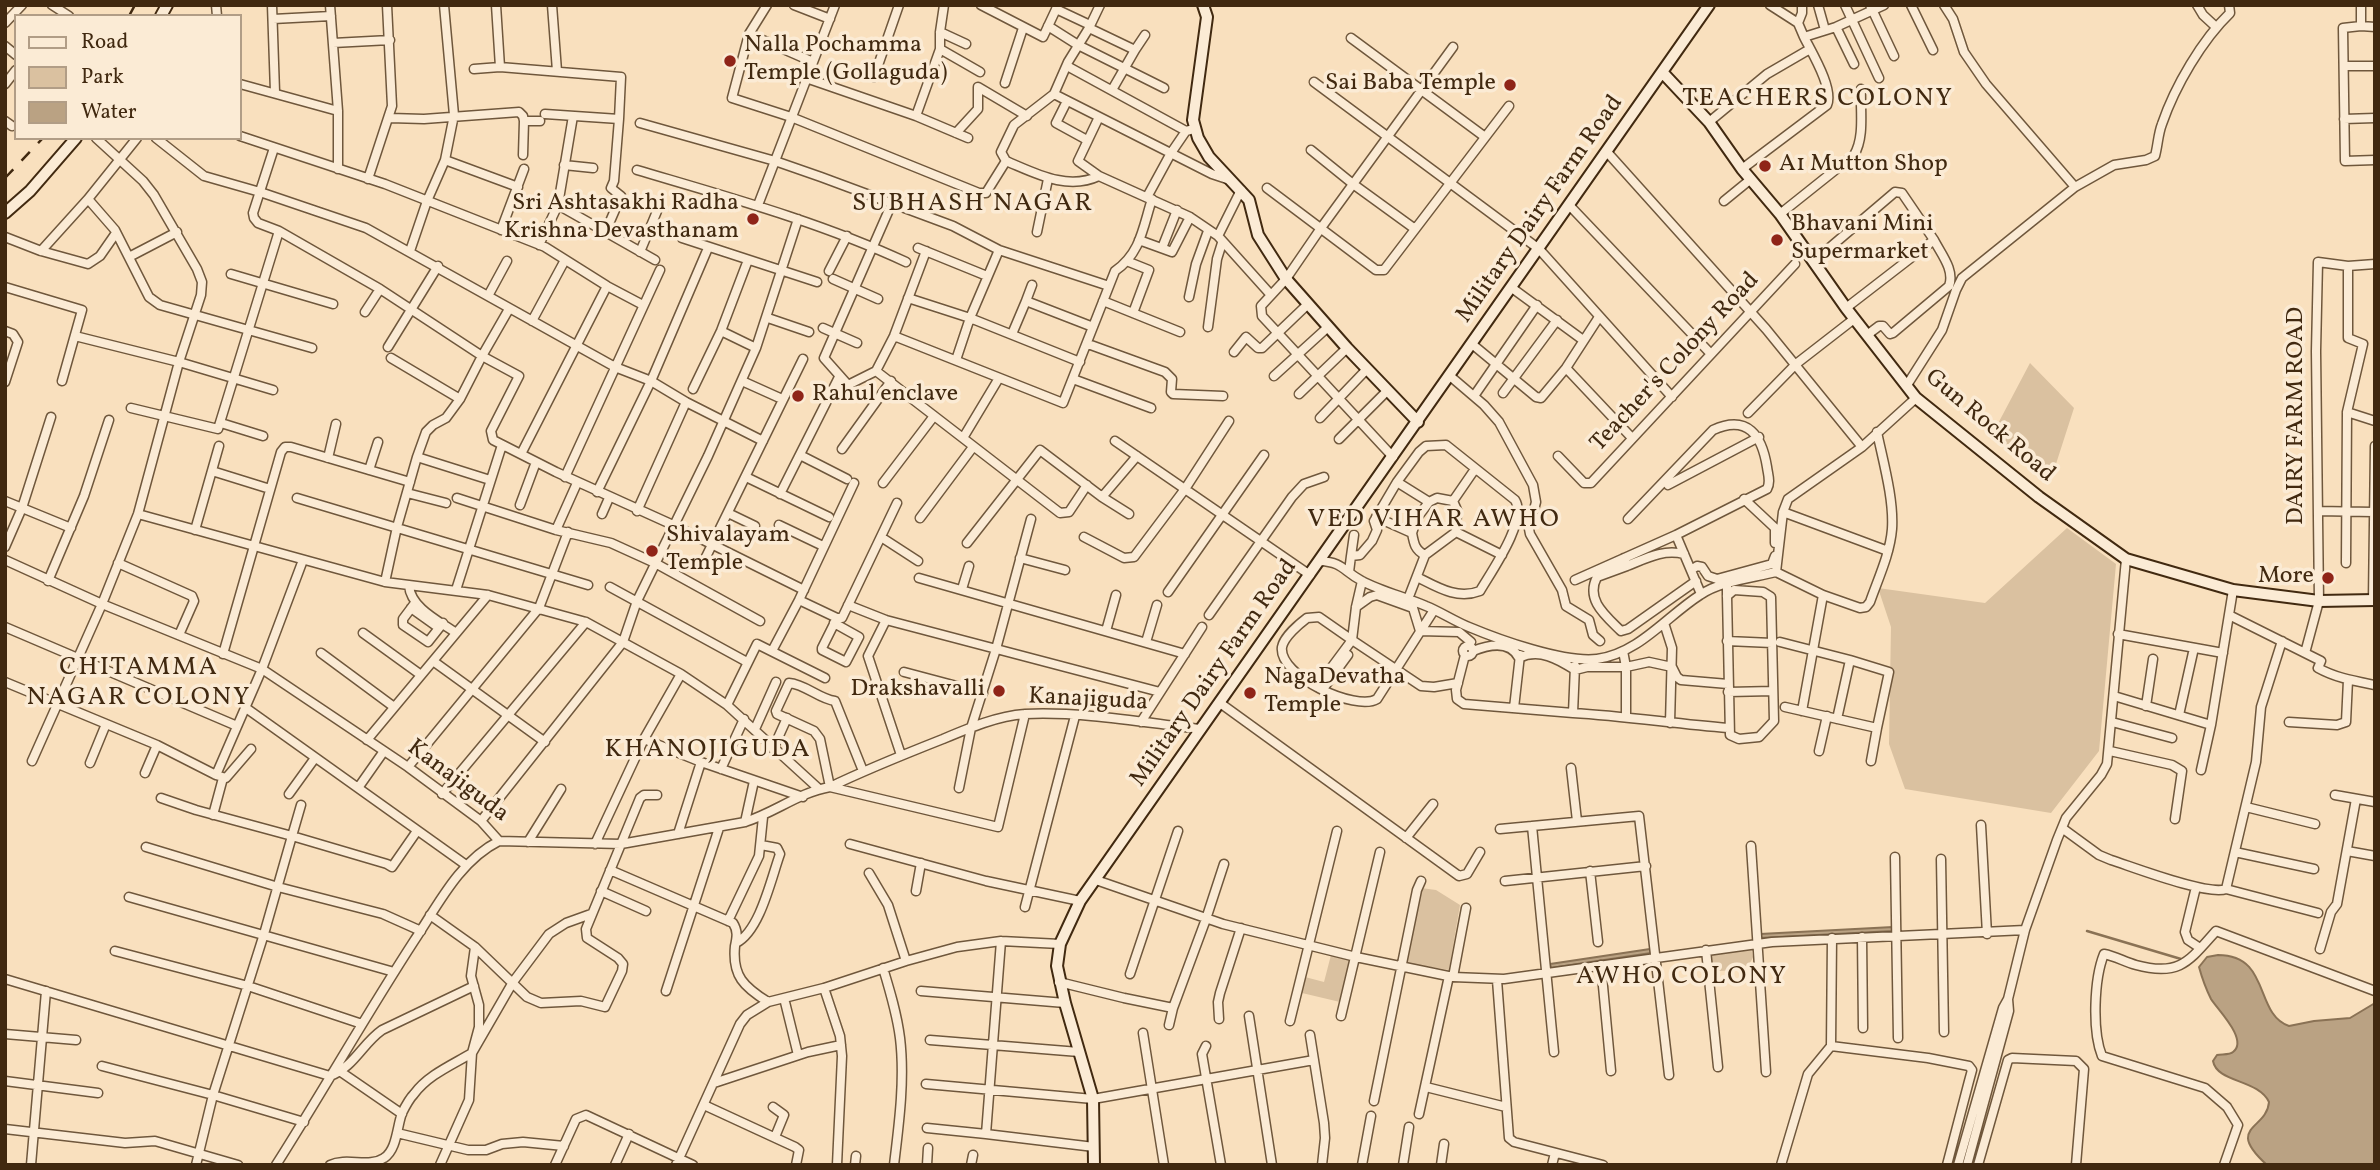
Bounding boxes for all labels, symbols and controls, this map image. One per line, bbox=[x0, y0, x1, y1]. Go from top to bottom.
legend bbox=[14, 14, 242, 140]
text: Road bbox=[81, 28, 128, 57]
place label: Nalla Pochamma Temple (Gollaguda) bbox=[744, 33, 947, 89]
marker: Nalla Pochamma Temple (Gollaguda) bbox=[722, 53, 738, 69]
text: Park bbox=[81, 63, 124, 92]
place label: Sai Baba Temple bbox=[1325, 71, 1496, 99]
marker: Sai Baba Temple bbox=[1502, 77, 1518, 93]
district label: TEACHERS COLONY bbox=[1684, 84, 1952, 116]
street label: Military Dairy Farm Road bbox=[1451, 91, 1631, 329]
text: Water bbox=[81, 98, 137, 127]
place label: A1 Mutton Shop bbox=[1779, 152, 1948, 180]
marker: A1 Mutton Shop bbox=[1757, 158, 1773, 174]
district label: SUBHASH NAGAR bbox=[854, 189, 1092, 221]
place label: Sri Ashtasakhi Radha Krishna Devasthanam bbox=[504, 191, 739, 247]
marker: Sri Ashtasakhi Radha Krishna Devasthanam bbox=[745, 211, 761, 227]
place label: Bhavani Mini Supermarket bbox=[1791, 212, 1934, 268]
marker: Bhavani Mini Supermarket bbox=[1769, 232, 1785, 248]
street label: Teacher's Colony Road bbox=[1585, 267, 1767, 459]
street label: DAIRY FARM ROAD bbox=[2284, 307, 2312, 525]
street label: Gun Rock Road bbox=[1918, 364, 2060, 490]
place label: Rahul enclave bbox=[812, 382, 958, 410]
marker: Rahul enclave bbox=[790, 388, 806, 404]
district label: VED VIHAR AWHO bbox=[1309, 505, 1559, 537]
place label: Shivalayam Temple bbox=[666, 523, 790, 579]
marker: Shivalayam Temple bbox=[644, 543, 660, 559]
street label: Military Dairy Farm Road bbox=[1125, 555, 1305, 793]
place label: More bbox=[2258, 564, 2314, 592]
marker: More bbox=[2320, 570, 2336, 586]
district label: CHITAMMA NAGAR COLONY bbox=[28, 653, 250, 714]
place label: NagaDevatha Temple bbox=[1264, 665, 1406, 721]
place label: Drakshavalli bbox=[850, 677, 985, 705]
marker: Drakshavalli bbox=[991, 683, 1007, 699]
street label: Kanajiguda bbox=[1027, 683, 1149, 719]
marker: NagaDevatha Temple bbox=[1242, 685, 1258, 701]
street label: Kanajiguda bbox=[400, 734, 514, 830]
district label: KHANOJIGUDA bbox=[606, 735, 810, 767]
district label: AWHO COLONY bbox=[1577, 962, 1787, 994]

